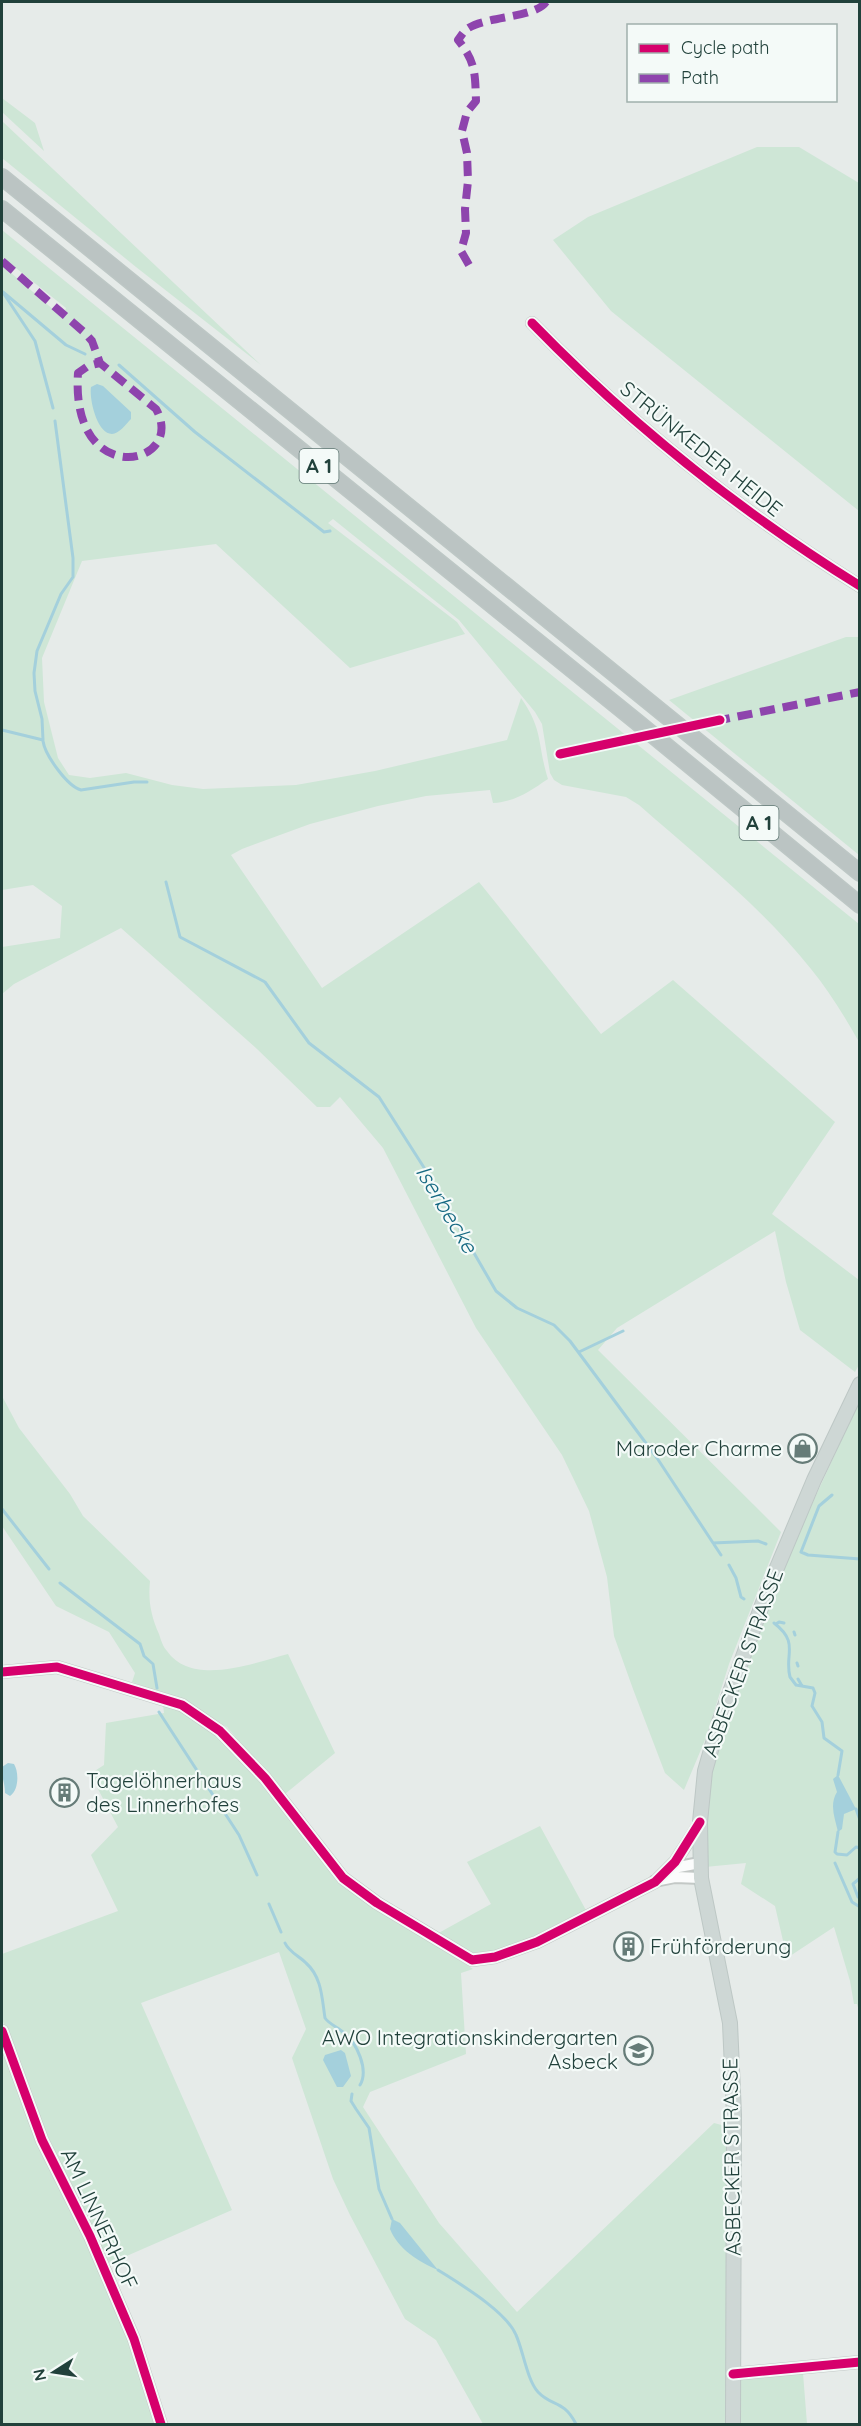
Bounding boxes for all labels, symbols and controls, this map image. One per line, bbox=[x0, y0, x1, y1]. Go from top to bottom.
legend bbox=[627, 24, 837, 102]
text: Cycle path bbox=[681, 36, 769, 59]
text: Path bbox=[681, 66, 719, 89]
street label: STRÜNKEDER HEIDE bbox=[615, 375, 788, 522]
road number: A 1 bbox=[300, 449, 338, 483]
road number: A 1 bbox=[740, 806, 778, 840]
water label: Iserbecke bbox=[410, 1160, 485, 1259]
shop icon: Maroder Charme bbox=[787, 1433, 819, 1465]
place label: Maroder Charme bbox=[616, 1435, 782, 1461]
street label: ASBECKER STRASSE bbox=[696, 1565, 788, 1760]
place label: Tagelöhnerhaus des Linnerhofes bbox=[86, 1767, 242, 1817]
building icon: Tagelöhnerhaus des Linnerhofes bbox=[49, 1777, 81, 1809]
building icon: Frühförderung bbox=[613, 1931, 645, 1963]
place label: Frühförderung bbox=[650, 1933, 791, 1959]
place label: AWO Integrationskindergarten Asbeck bbox=[322, 2024, 618, 2074]
school or university icon: AWO Integrationskindergarten Asbeck bbox=[623, 2034, 655, 2066]
street label: ASBECKER STRASSE bbox=[716, 2058, 746, 2256]
street label: AM LINNERHOF bbox=[56, 2144, 144, 2293]
north arrow bbox=[24, 2342, 84, 2402]
text: N bbox=[28, 2367, 50, 2383]

